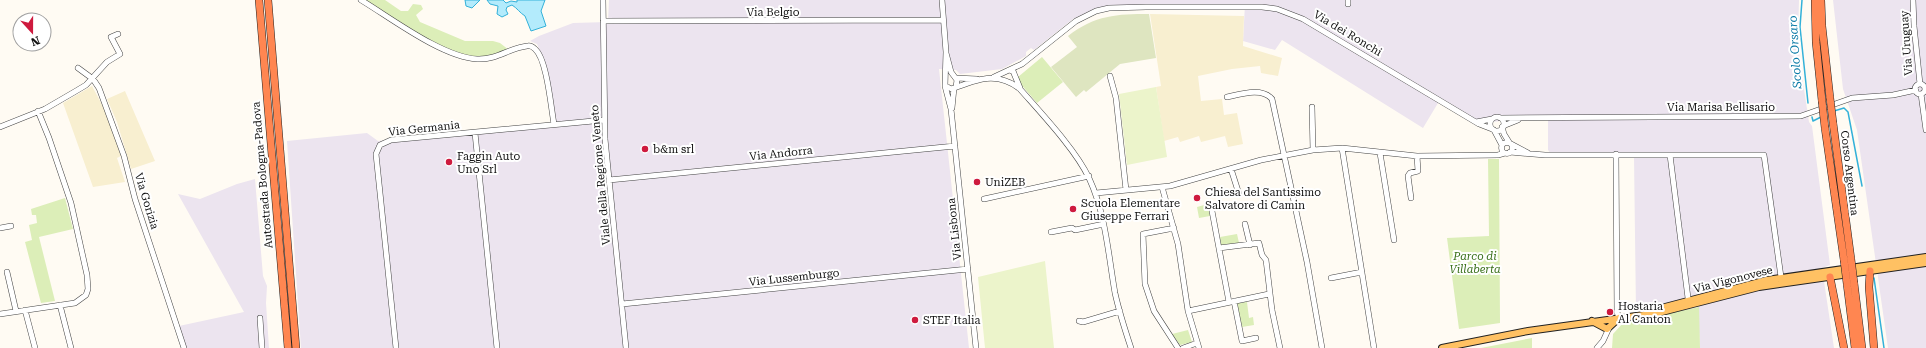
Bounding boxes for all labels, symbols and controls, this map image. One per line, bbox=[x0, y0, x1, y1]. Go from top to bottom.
street label: Via Belgio bbox=[746, 6, 800, 19]
street label: Via dei Ronchi bbox=[1311, 8, 1385, 59]
street label: Via Uruguay bbox=[1898, 9, 1915, 76]
north arrow bbox=[12, 12, 52, 52]
water label: Scolo Orsaro bbox=[1785, 15, 1805, 90]
text: N bbox=[29, 33, 42, 49]
street label: Autostrada Bologna-Padova bbox=[250, 101, 275, 249]
street label: Via Marisa Bellisario bbox=[1667, 101, 1775, 114]
street label: Viale della Regione Veneto bbox=[588, 104, 613, 246]
street label: Via Germania bbox=[388, 118, 460, 139]
street label: Corso Argentina bbox=[1838, 130, 1861, 216]
place label: b&m srl bbox=[653, 143, 695, 156]
marker: b&m srl bbox=[640, 144, 650, 154]
street label: Via Andorra bbox=[749, 144, 813, 163]
place label: Faggin Auto Uno Srl bbox=[457, 150, 520, 176]
marker: Faggin Auto Uno Srl bbox=[444, 157, 454, 167]
street label: Via Gorizia bbox=[132, 171, 161, 231]
place label: UniZEB bbox=[985, 176, 1025, 189]
marker: UniZEB bbox=[972, 177, 982, 187]
place label: Chiesa del Santissimo Salvatore di Camin bbox=[1205, 186, 1321, 212]
marker: Chiesa del Santissimo Salvatore di Camin bbox=[1192, 193, 1202, 203]
street label: Via Lisbona bbox=[945, 197, 964, 261]
place label: Scuola Elementare Giuseppe Ferrari bbox=[1081, 197, 1180, 223]
marker: Scuola Elementare Giuseppe Ferrari bbox=[1068, 204, 1078, 214]
park label: Parco di Villaberta bbox=[1449, 250, 1501, 276]
street label: Via Vigonovese bbox=[1692, 263, 1774, 296]
street label: Via Lussemburgo bbox=[748, 266, 840, 289]
place label: Hostaria Al Canton bbox=[1618, 300, 1671, 326]
marker: Hostaria Al Canton bbox=[1605, 307, 1615, 317]
place label: STEF Italia bbox=[923, 314, 981, 327]
marker: STEF Italia bbox=[910, 315, 920, 325]

